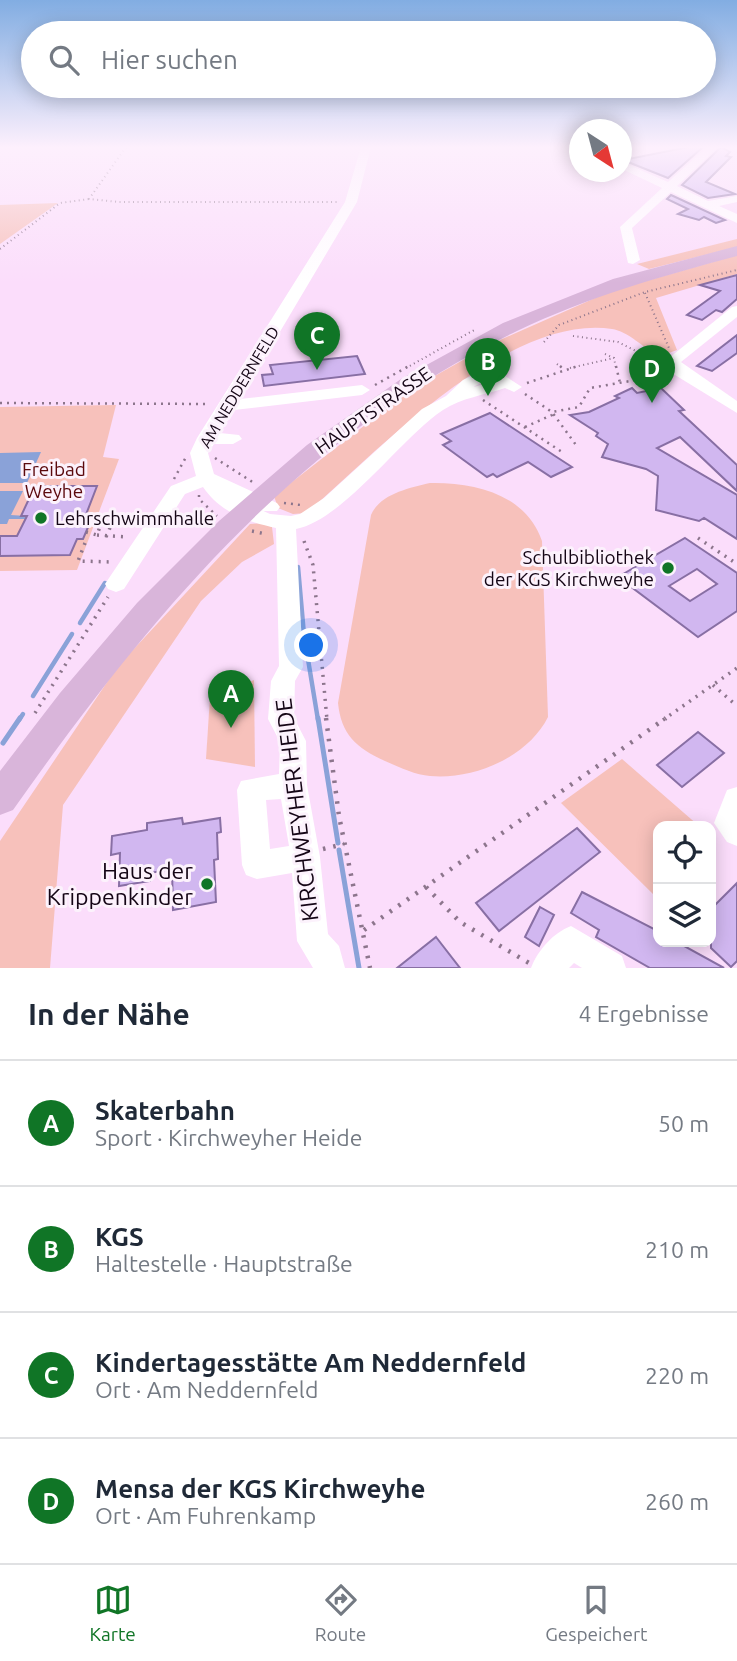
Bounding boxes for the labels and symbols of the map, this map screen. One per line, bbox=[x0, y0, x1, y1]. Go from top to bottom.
north arrow bbox=[569, 119, 632, 182]
pin: C bbox=[294, 312, 340, 370]
street label: AM NEDDERNFELD bbox=[196, 323, 282, 451]
pin: B bbox=[465, 338, 511, 396]
pin: D bbox=[629, 345, 675, 403]
street label: HAUPTSTRASSE bbox=[311, 362, 435, 458]
park label: Freibad Weyhe bbox=[22, 458, 86, 502]
place label: Lehrschwimmhalle bbox=[55, 507, 214, 529]
marker: Lehrschwimmhalle bbox=[33, 510, 49, 526]
place label: Schulbibliothek der KGS Kirchweyhe bbox=[484, 546, 654, 590]
marker: Schulbibliothek der KGS Kirchweyhe bbox=[660, 560, 676, 576]
your location bbox=[294, 628, 328, 662]
pin: A bbox=[208, 670, 254, 728]
street label: KIRCHWEYHER HEIDE bbox=[270, 697, 323, 923]
place label: Haus der Krippenkinder bbox=[47, 858, 193, 909]
marker: Haus der Krippenkinder bbox=[199, 876, 215, 892]

